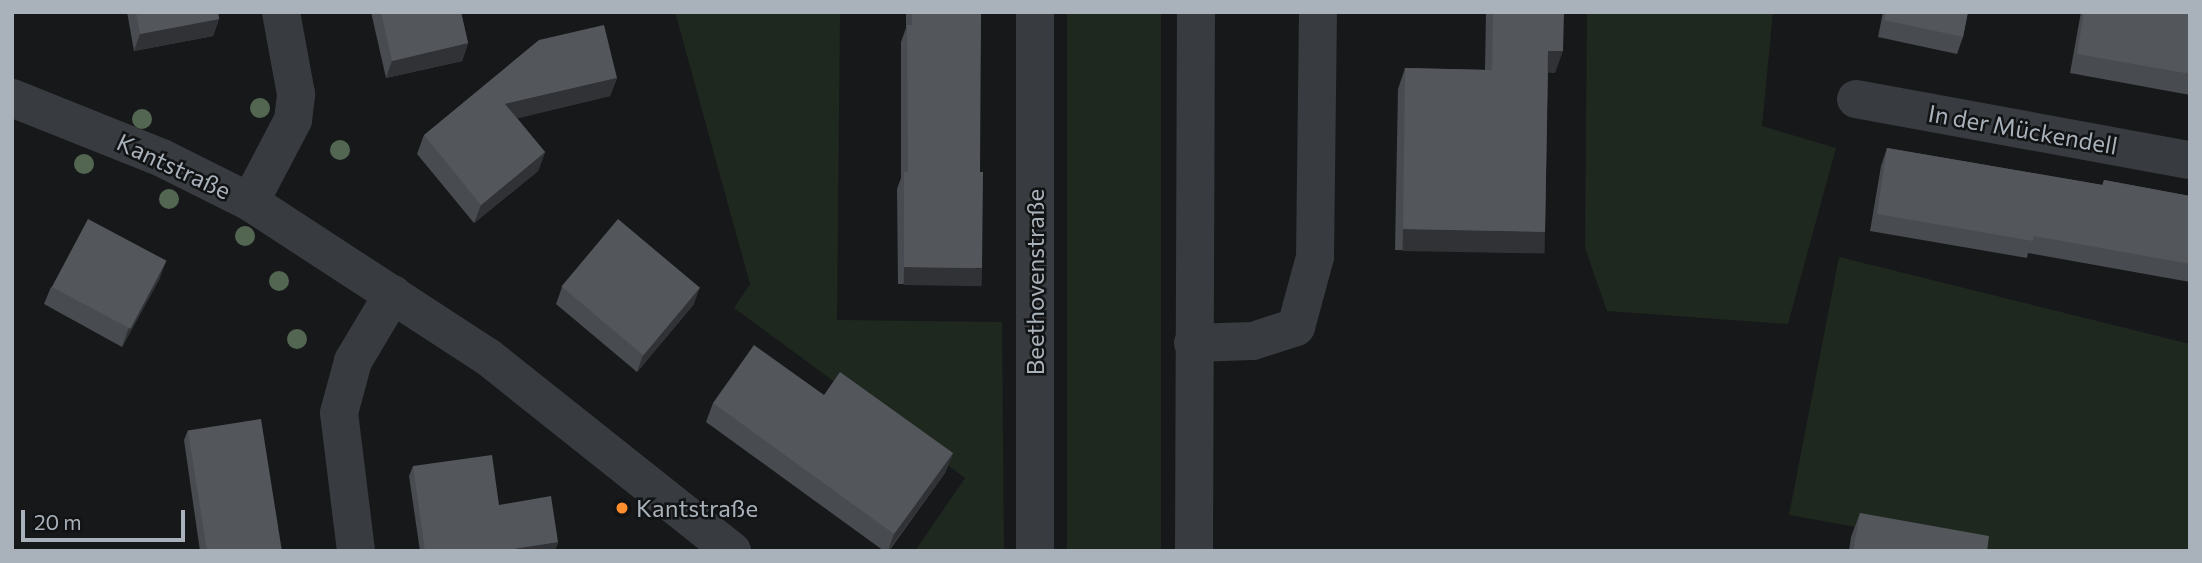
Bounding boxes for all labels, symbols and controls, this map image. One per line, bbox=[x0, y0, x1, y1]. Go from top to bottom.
street label: In der Mückendell bbox=[1926, 98, 2120, 160]
street label: Kantstraße bbox=[113, 127, 235, 205]
street label: Beethovenstraße bbox=[1021, 189, 1049, 375]
place label: Kantstraße bbox=[636, 494, 758, 522]
scale bar bbox=[24, 496, 189, 540]
marker: Kantstraße bbox=[614, 500, 630, 516]
text: 20 m bbox=[34, 509, 82, 534]

